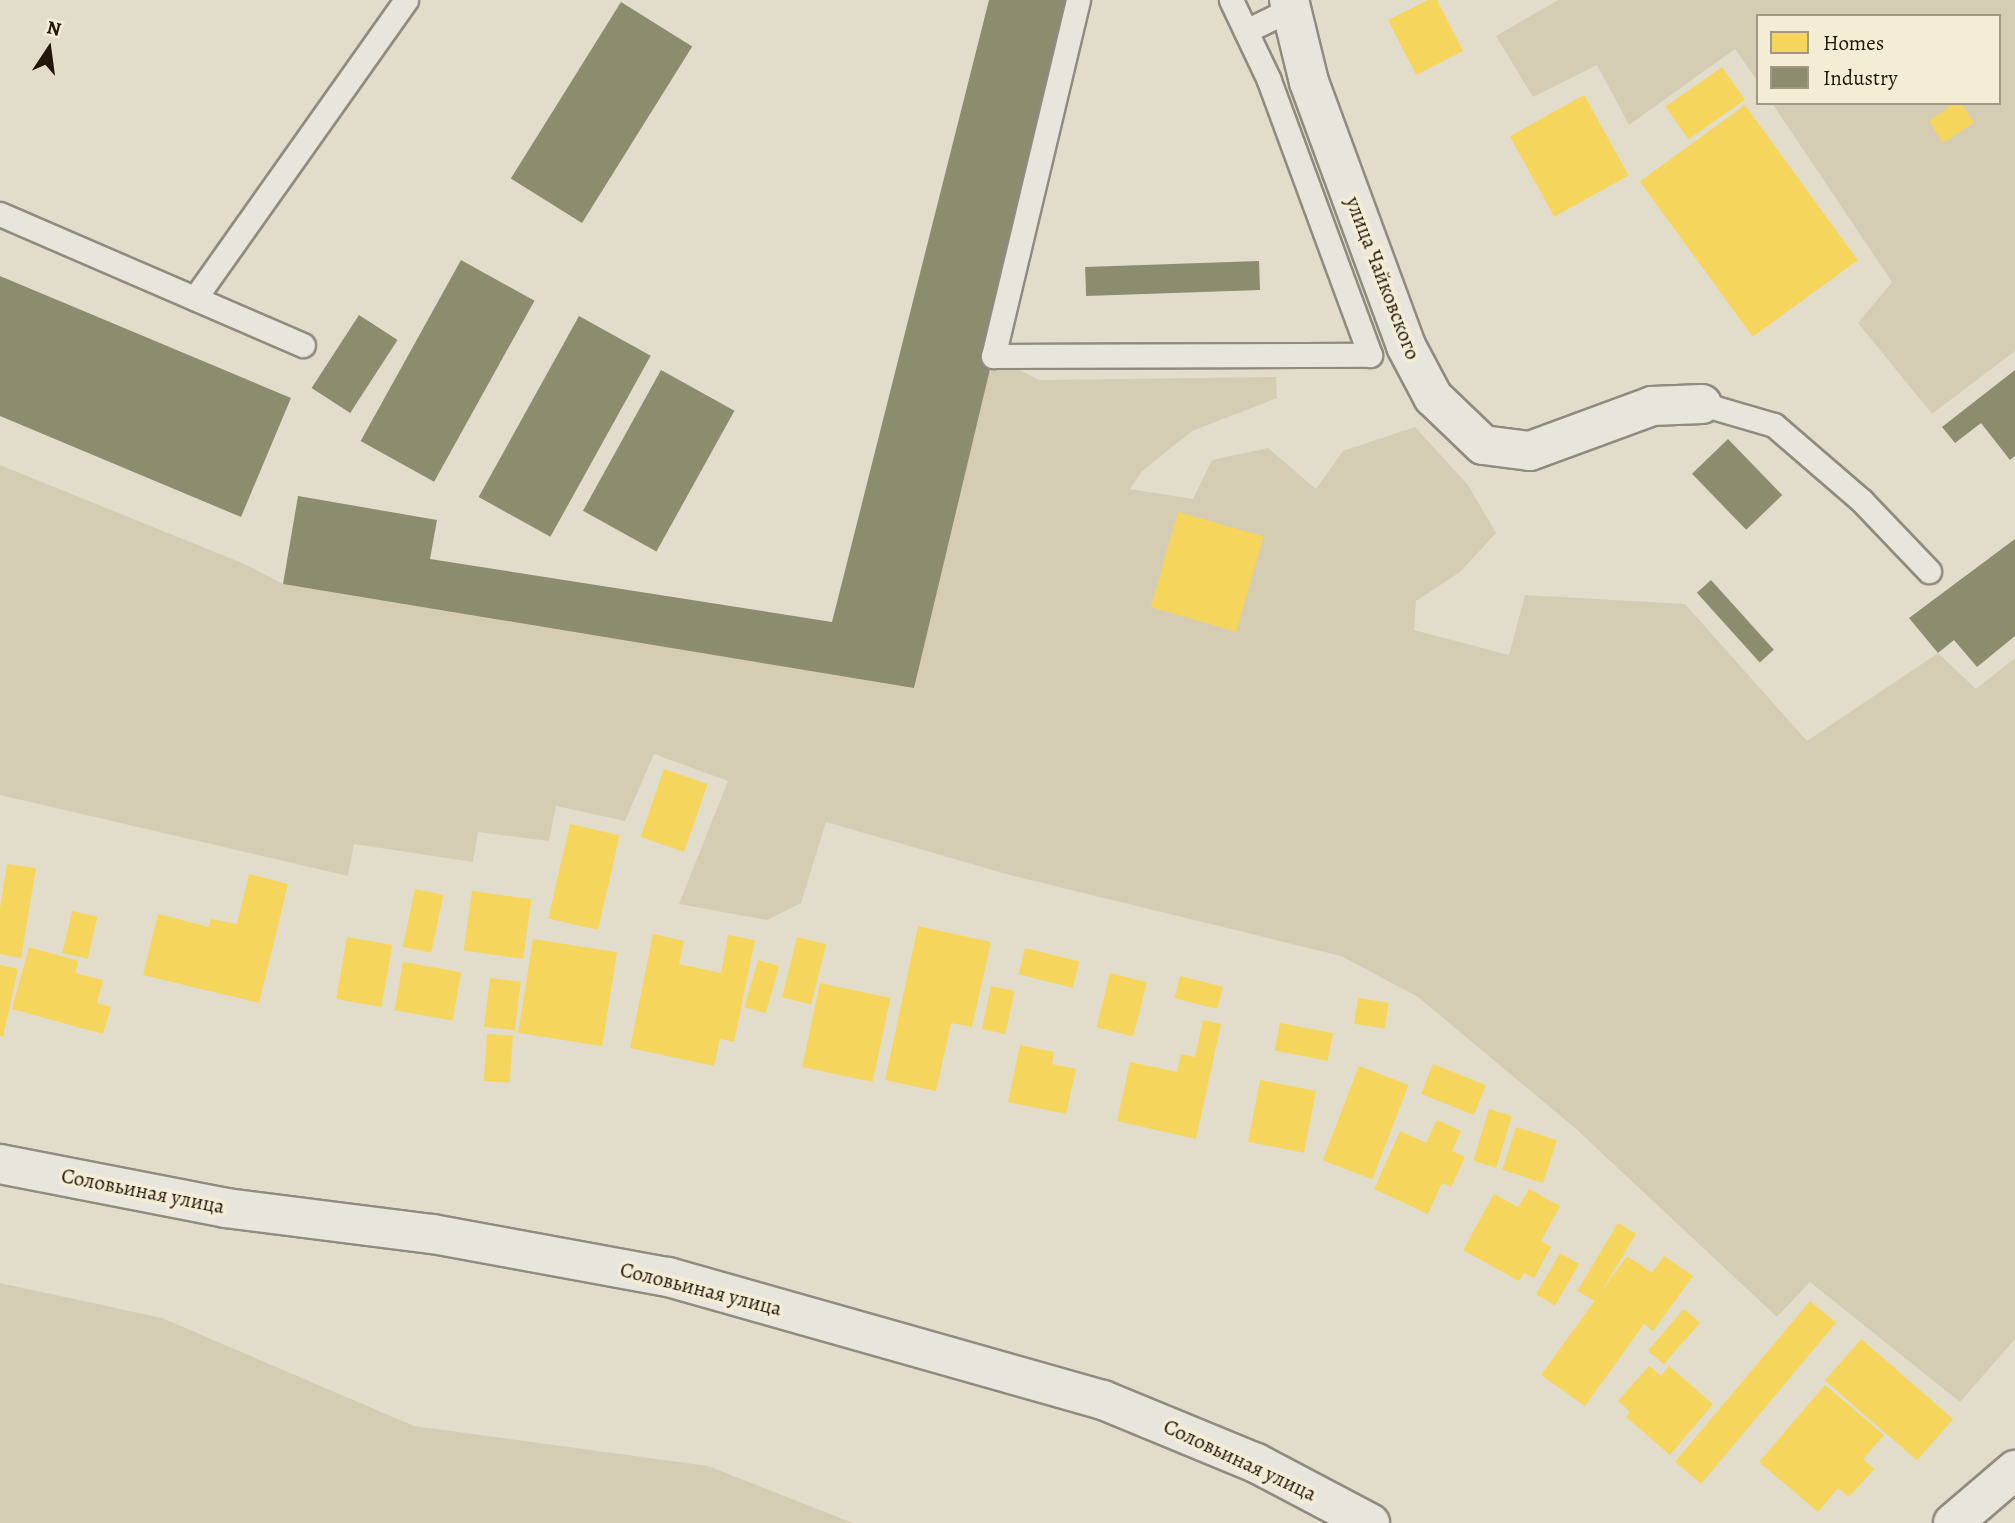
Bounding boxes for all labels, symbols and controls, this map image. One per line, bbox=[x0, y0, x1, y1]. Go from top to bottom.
north arrow bbox=[14, 14, 84, 84]
text: N bbox=[44, 14, 63, 43]
legend bbox=[1756, 14, 2001, 105]
text: Homes bbox=[1823, 29, 1884, 57]
text: Industry bbox=[1823, 64, 1898, 92]
street label: улица Чайковского bbox=[1340, 193, 1426, 363]
street label: Соловьиная улица bbox=[59, 1163, 227, 1219]
street label: Соловьиная улица bbox=[618, 1257, 784, 1321]
street label: Соловьиная улица bbox=[1160, 1414, 1320, 1506]

